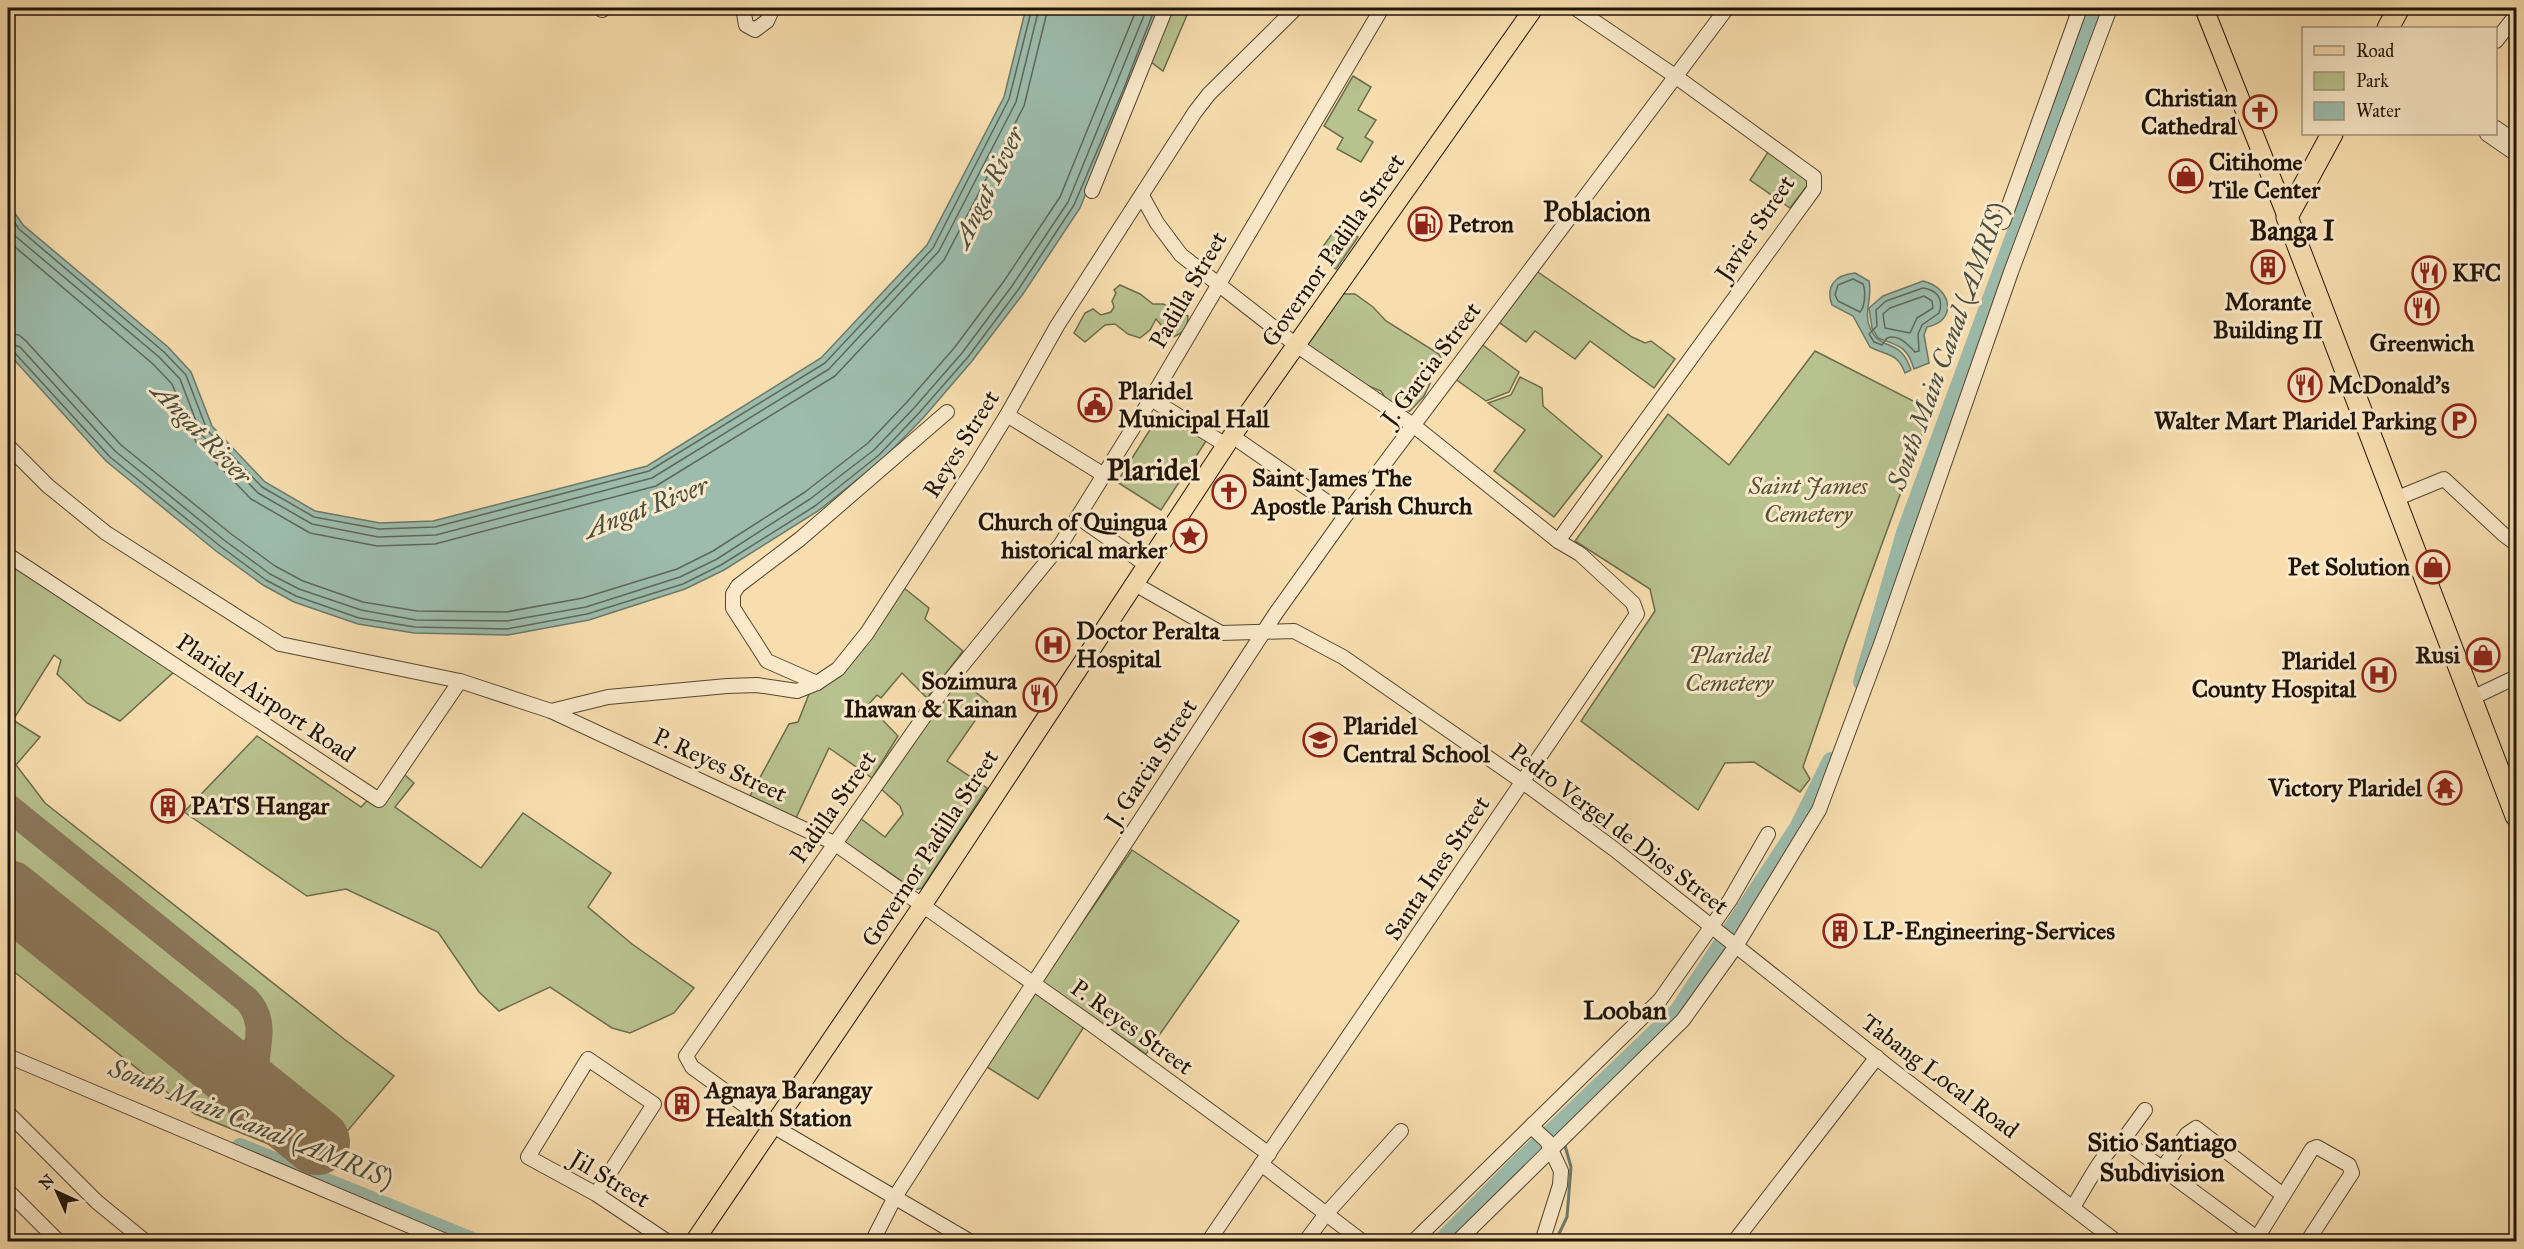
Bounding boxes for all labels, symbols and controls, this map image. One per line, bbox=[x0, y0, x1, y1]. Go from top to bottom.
legend bbox=[2302, 27, 2497, 135]
text: Road bbox=[2356, 40, 2394, 62]
text: Park bbox=[2356, 70, 2389, 92]
place label: Christian Cathedral bbox=[2141, 83, 2238, 141]
church icon: Christian Cathedral bbox=[2242, 94, 2278, 130]
text: Water bbox=[2356, 100, 2401, 122]
water label: Angat River bbox=[944, 120, 1031, 255]
street label: Governor Padilla Street bbox=[1255, 147, 1411, 352]
place label: Citihome Tile Center bbox=[2208, 147, 2321, 205]
shop icon: Citihome Tile Center bbox=[2168, 158, 2204, 194]
street label: Javier Street bbox=[1707, 169, 1802, 289]
district label: Poblacion bbox=[1543, 195, 1651, 228]
water label: South Main Canal (AMRIS) bbox=[1880, 198, 2014, 495]
fuel station icon: Petron bbox=[1407, 206, 1443, 242]
place label: Petron bbox=[1448, 209, 1514, 239]
district label: Banga I bbox=[2249, 214, 2335, 248]
street label: Padilla Street bbox=[1143, 226, 1234, 354]
building icon: Morante Building II bbox=[2250, 249, 2286, 285]
restaurant icon: KFC bbox=[2411, 255, 2447, 291]
place label: KFC bbox=[2452, 258, 2501, 288]
place label: Morante Building II bbox=[2213, 287, 2323, 345]
restaurant icon: Greenwich bbox=[2404, 290, 2440, 326]
street label: J. Garcia Street bbox=[1373, 296, 1488, 434]
place label: Greenwich bbox=[2370, 328, 2475, 358]
restaurant icon: McDonald's bbox=[2287, 367, 2323, 403]
place label: McDonald's bbox=[2328, 370, 2450, 400]
water label: Angat River bbox=[143, 373, 260, 492]
place label: Plaridel Municipal Hall bbox=[1118, 376, 1270, 434]
street label: Reyes Street bbox=[916, 384, 1006, 503]
public building icon: Plaridel Municipal Hall bbox=[1077, 387, 1113, 423]
parking icon: Walter Mart Plaridel Parking bbox=[2441, 403, 2477, 439]
place label: Walter Mart Plaridel Parking bbox=[2154, 406, 2437, 436]
district label: Plaridel bbox=[1106, 452, 1200, 488]
place label: Saint James The Apostle Parish Church bbox=[1250, 463, 1473, 521]
water label: Angat River bbox=[577, 468, 714, 546]
park label: Saint James Cemetery bbox=[1748, 471, 1869, 529]
church icon: Saint James The Apostle Parish Church bbox=[1211, 474, 1247, 510]
place label: Church of Quingua historical marker bbox=[978, 507, 1168, 565]
place icon: Church of Quingua historical marker bbox=[1172, 518, 1208, 554]
shop icon: Pet Solution bbox=[2415, 549, 2451, 585]
place label: Pet Solution bbox=[2288, 552, 2410, 582]
place label: Doctor Peralta Hospital bbox=[1076, 616, 1220, 674]
street label: Plaridel Airport Road bbox=[171, 627, 361, 769]
hospital icon: Doctor Peralta Hospital bbox=[1035, 627, 1071, 663]
shop icon: Rusi bbox=[2465, 637, 2501, 673]
park label: Plaridel Cemetery bbox=[1685, 640, 1774, 698]
place label: Rusi bbox=[2415, 640, 2460, 670]
place label: Plaridel County Hospital bbox=[2192, 646, 2357, 704]
hospital icon: Plaridel County Hospital bbox=[2361, 657, 2397, 693]
place label: Sozimura Ihawan & Kainan bbox=[844, 666, 1018, 724]
restaurant icon: Sozimura Ihawan & Kainan bbox=[1022, 677, 1058, 713]
street label: J. Garcia Street bbox=[1097, 693, 1204, 836]
place label: Plaridel Central School bbox=[1343, 711, 1490, 769]
street label: P. Reyes Street bbox=[648, 721, 792, 809]
school or university icon: Plaridel Central School bbox=[1302, 722, 1338, 758]
street label: Pedro Vergel de Dios Street bbox=[1503, 737, 1735, 922]
street label: Governor Padilla Street bbox=[855, 743, 1005, 952]
street label: Padilla Street bbox=[783, 745, 883, 869]
temple icon: Victory Plaridel bbox=[2427, 770, 2463, 806]
place label: Victory Plaridel bbox=[2267, 773, 2423, 803]
building icon: PATS Hangar bbox=[150, 788, 186, 824]
street label: Santa Ines Street bbox=[1378, 790, 1497, 946]
place label: PATS Hangar bbox=[191, 791, 330, 821]
building icon: LP-Engineering-Services bbox=[1822, 913, 1858, 949]
place label: LP-Engineering-Services bbox=[1863, 916, 2115, 946]
street label: P. Reyes Street bbox=[1065, 973, 1199, 1082]
district label: Looban bbox=[1583, 994, 1667, 1026]
street label: Tabang Local Road bbox=[1855, 1007, 2025, 1145]
water label: South Main Canal (AMRIS) bbox=[103, 1051, 398, 1195]
place label: Agnaya Barangay Health Station bbox=[703, 1075, 874, 1133]
building icon: Agnaya Barangay Health Station bbox=[664, 1086, 700, 1122]
district label: Sitio Santiago Subdivision bbox=[2087, 1126, 2237, 1188]
street label: Jil Street bbox=[562, 1142, 656, 1215]
north arrow bbox=[27, 1162, 87, 1222]
text: N bbox=[35, 1170, 59, 1193]

